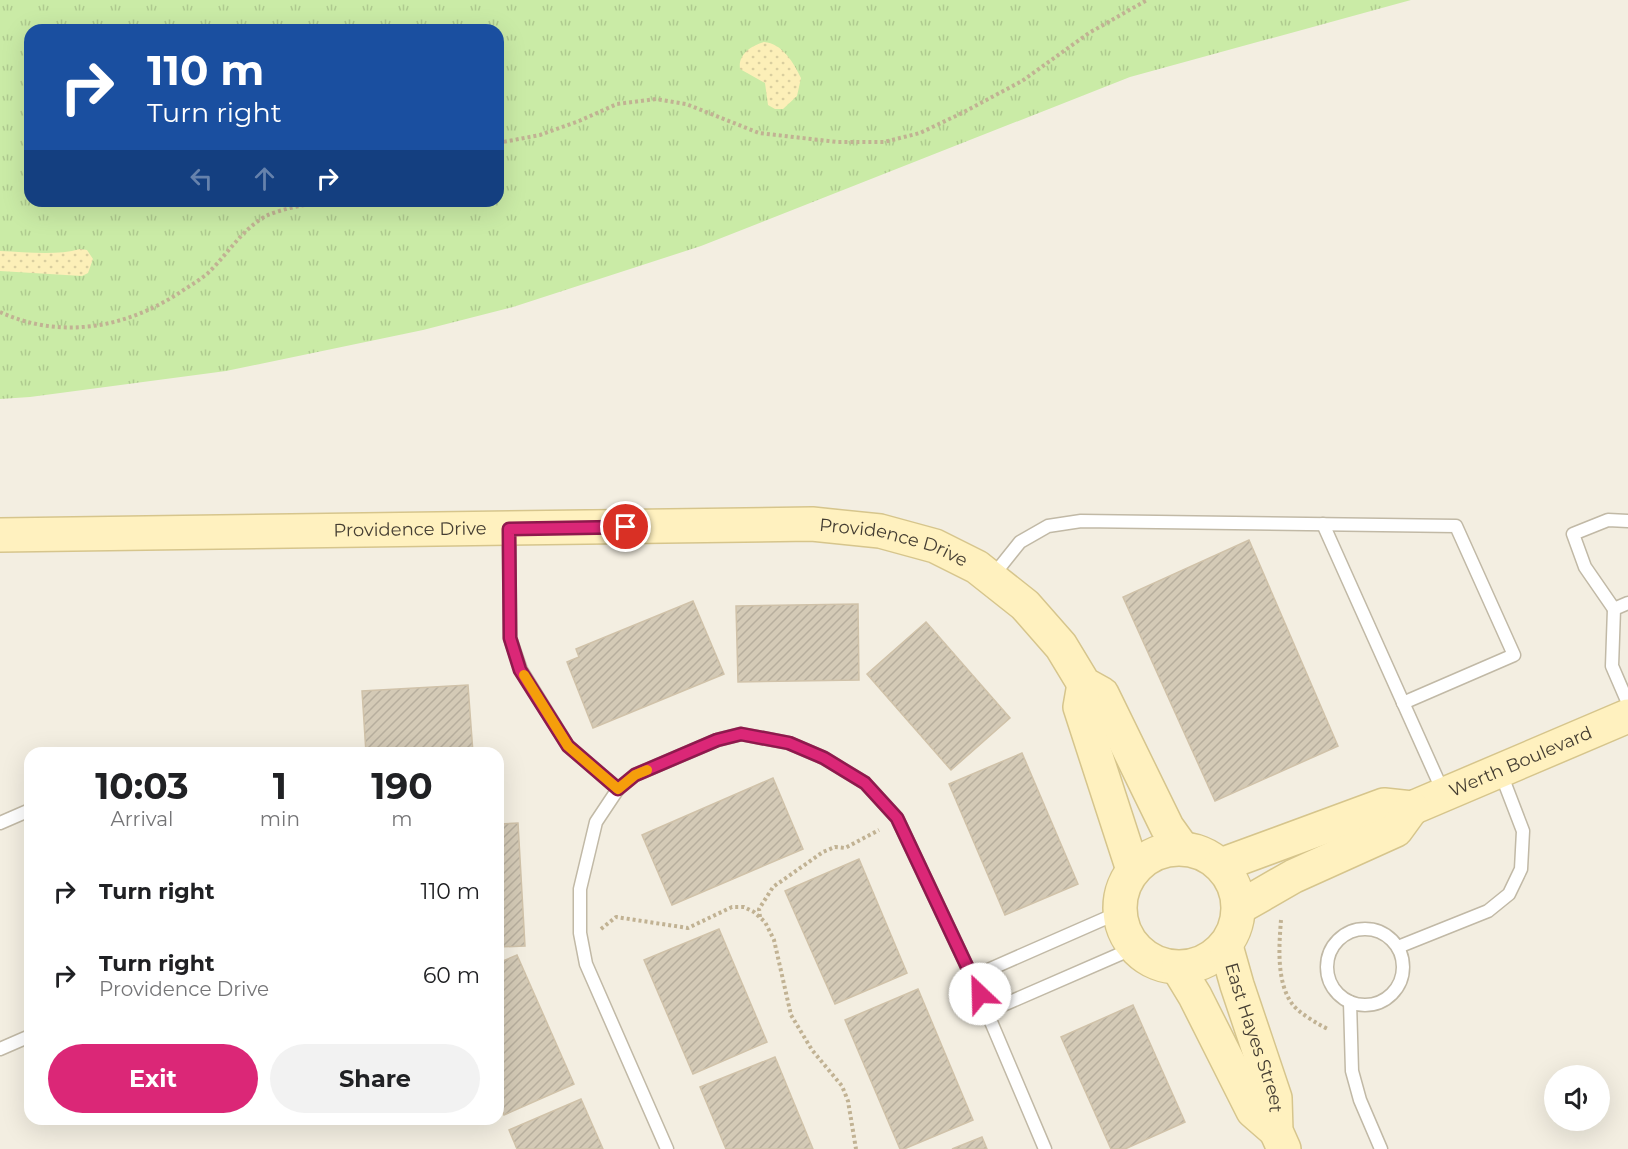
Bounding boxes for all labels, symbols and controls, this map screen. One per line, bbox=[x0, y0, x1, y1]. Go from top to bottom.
text: 110 m bbox=[147, 44, 264, 96]
icon: right bbox=[48, 48, 126, 126]
text: Turn right bbox=[147, 96, 282, 129]
icon: left bbox=[185, 162, 218, 195]
icon: ahead bbox=[248, 162, 281, 195]
icon: right bbox=[311, 162, 344, 195]
pin bbox=[600, 501, 651, 552]
icon: arrive bbox=[609, 510, 642, 543]
street label: Providence Drive bbox=[818, 514, 971, 572]
street label: Providence Drive bbox=[333, 517, 487, 541]
street label: Werth Boulevard bbox=[1446, 722, 1596, 802]
text: 10:03 bbox=[95, 764, 189, 808]
text: 1 bbox=[273, 764, 287, 808]
text: 190 bbox=[371, 764, 433, 808]
text: Arrival bbox=[110, 807, 173, 831]
text: min bbox=[260, 807, 300, 831]
text: m bbox=[391, 807, 413, 831]
icon: right bbox=[48, 875, 81, 908]
text: Turn right bbox=[99, 878, 214, 905]
text: 110 m bbox=[420, 878, 480, 905]
text: Turn right bbox=[99, 950, 214, 977]
icon: right bbox=[48, 959, 81, 992]
street label: East Hayes Street bbox=[1220, 960, 1286, 1113]
text: 60 m bbox=[423, 962, 480, 989]
position arrow bbox=[948, 962, 1012, 1026]
text: Providence Drive bbox=[99, 977, 269, 1001]
button: Exit bbox=[48, 1044, 258, 1113]
button: Share bbox=[270, 1044, 480, 1113]
map controls bbox=[1544, 1065, 1610, 1131]
button: sound bbox=[1544, 1065, 1610, 1131]

